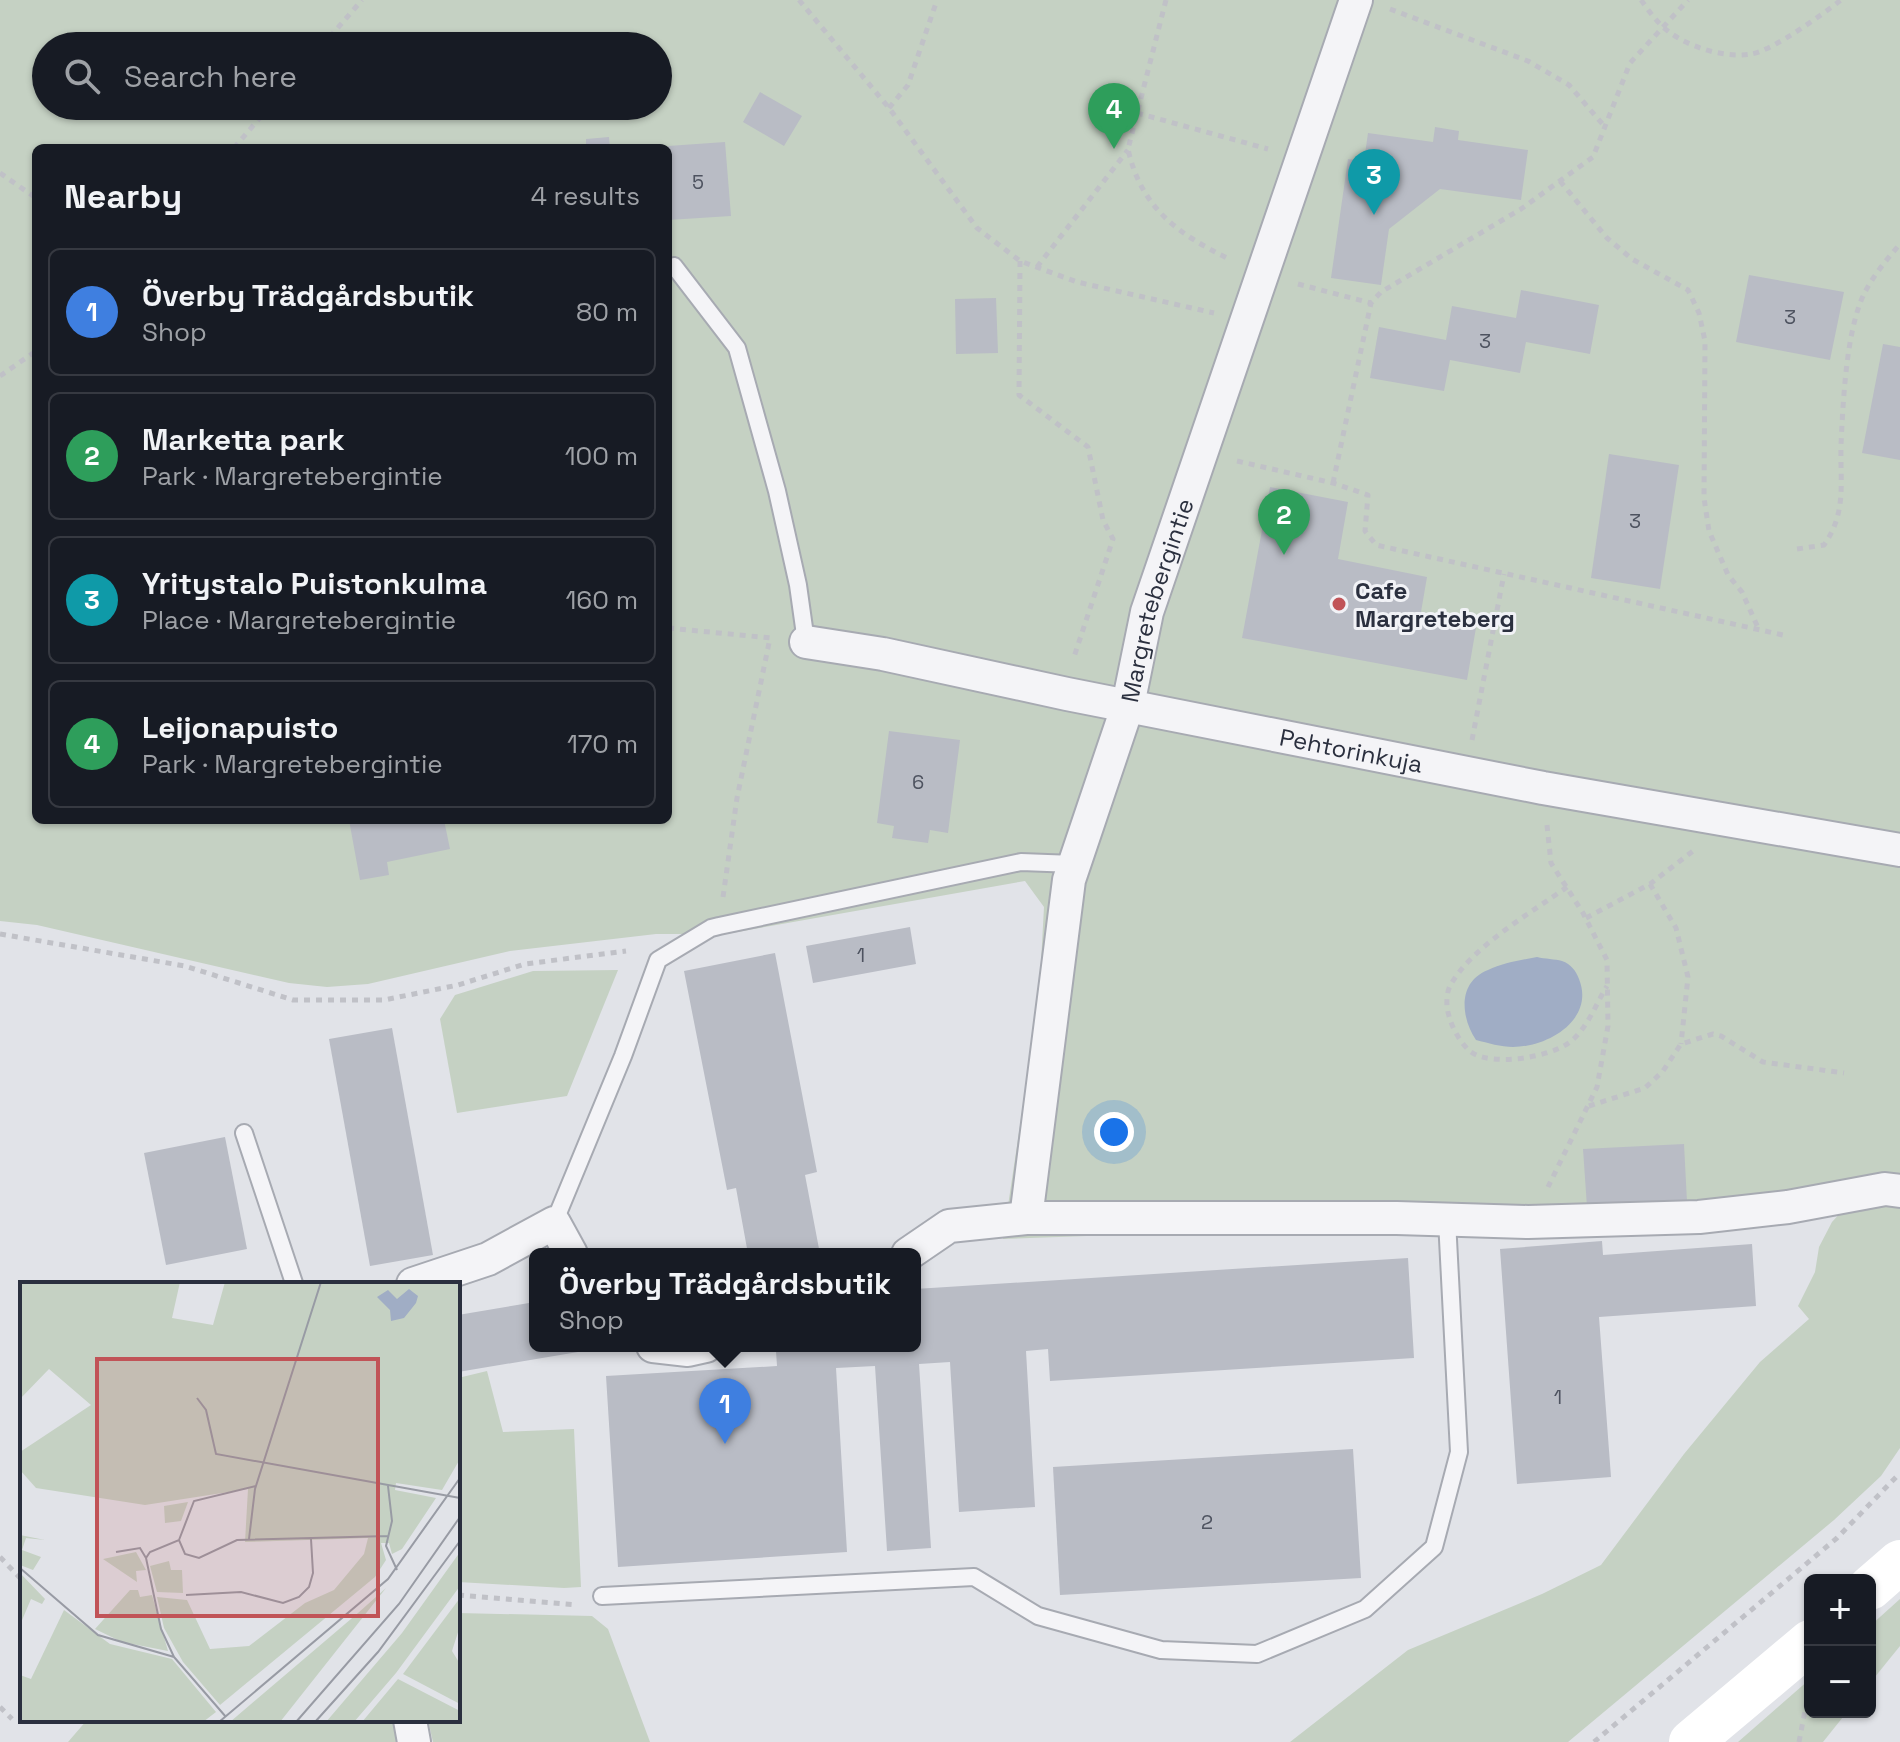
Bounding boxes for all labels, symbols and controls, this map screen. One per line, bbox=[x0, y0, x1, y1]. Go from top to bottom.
search box bbox=[32, 32, 672, 120]
icon: search bbox=[60, 54, 104, 98]
text: Search here bbox=[124, 57, 297, 96]
pin: 4 bbox=[1088, 83, 1140, 149]
pin: 3 bbox=[1348, 149, 1400, 215]
house number: 5 bbox=[692, 169, 704, 195]
text: Nearby bbox=[64, 175, 182, 218]
text: 4 results bbox=[531, 179, 640, 213]
text: Överby Trädgårdsbutik bbox=[142, 276, 474, 315]
text: 1 bbox=[86, 295, 98, 329]
text: 80 m bbox=[576, 295, 638, 329]
house number: 3 bbox=[1784, 304, 1796, 330]
text: Shop bbox=[142, 315, 207, 349]
house number: 3 bbox=[1479, 328, 1491, 354]
text: Marketta park bbox=[142, 420, 345, 459]
text: 2 bbox=[84, 439, 100, 473]
text: 100 m bbox=[565, 439, 638, 473]
text: Park · Margretebergintie bbox=[142, 459, 443, 493]
pin: 2 bbox=[1258, 489, 1310, 555]
street label: Margretebergintie bbox=[1113, 494, 1200, 705]
house number: 3 bbox=[1629, 508, 1641, 534]
text: Yritystalo Puistonkulma bbox=[142, 564, 487, 603]
place label: Cafe Margreteberg bbox=[1355, 575, 1515, 634]
text: 3 bbox=[84, 583, 100, 617]
text: 160 m bbox=[566, 583, 638, 617]
marker: Cafe Margreteberg bbox=[1330, 595, 1348, 613]
text: Place · Margretebergintie bbox=[142, 603, 456, 637]
text: Leijonapuisto bbox=[142, 708, 338, 747]
street label: Pehtorinkuja bbox=[1277, 721, 1426, 779]
text: 4 bbox=[84, 727, 100, 761]
text: 170 m bbox=[567, 727, 638, 761]
text: Park · Margretebergintie bbox=[142, 747, 443, 781]
house number: 6 bbox=[912, 769, 924, 795]
house number: 1 bbox=[857, 942, 865, 968]
your location bbox=[1094, 1112, 1134, 1152]
popup bbox=[529, 1248, 921, 1352]
text: Överby Trädgårdsbutik bbox=[559, 1264, 891, 1303]
inset map bbox=[20, 1282, 460, 1722]
text: Shop bbox=[559, 1303, 624, 1337]
pin: 1 bbox=[699, 1378, 751, 1444]
house number: 1 bbox=[1554, 1384, 1562, 1410]
house number: 2 bbox=[1201, 1509, 1213, 1535]
map controls bbox=[1804, 1574, 1876, 1718]
button: + bbox=[1804, 1574, 1876, 1646]
button: − bbox=[1804, 1646, 1876, 1718]

